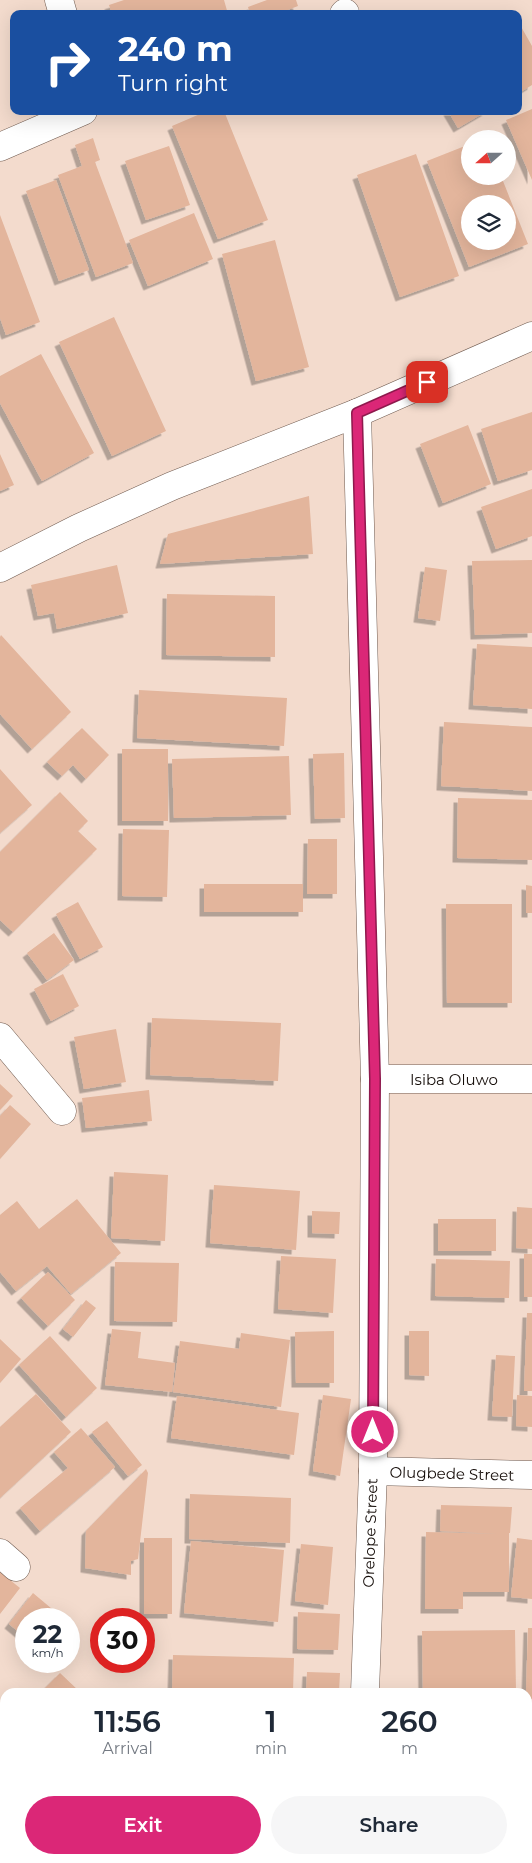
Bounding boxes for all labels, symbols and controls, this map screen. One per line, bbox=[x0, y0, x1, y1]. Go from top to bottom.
text: 240 m bbox=[118, 27, 233, 70]
icon: right bbox=[35, 30, 100, 95]
text: Turn right bbox=[118, 70, 228, 97]
north arrow bbox=[461, 130, 516, 185]
map controls bbox=[461, 130, 516, 250]
button: layers bbox=[461, 195, 516, 250]
pin bbox=[406, 361, 448, 403]
icon: arrive bbox=[413, 368, 441, 396]
street label: Isiba Oluwo bbox=[410, 1070, 498, 1089]
position arrow bbox=[346, 1405, 398, 1457]
street label: Olugbede Street bbox=[389, 1462, 515, 1484]
street label: Orelope Street bbox=[359, 1478, 381, 1588]
speed limit sign: 30 bbox=[90, 1608, 155, 1673]
text: 22 bbox=[33, 1619, 62, 1649]
text: km/h bbox=[31, 1645, 64, 1660]
text: 11:56 bbox=[94, 1703, 161, 1740]
text: 1 bbox=[265, 1703, 277, 1740]
text: 260 bbox=[381, 1703, 438, 1740]
text: Arrival bbox=[102, 1739, 153, 1758]
text: min bbox=[255, 1739, 287, 1758]
text: m bbox=[401, 1739, 418, 1758]
button: Exit bbox=[25, 1796, 261, 1854]
button: Share bbox=[271, 1796, 507, 1854]

